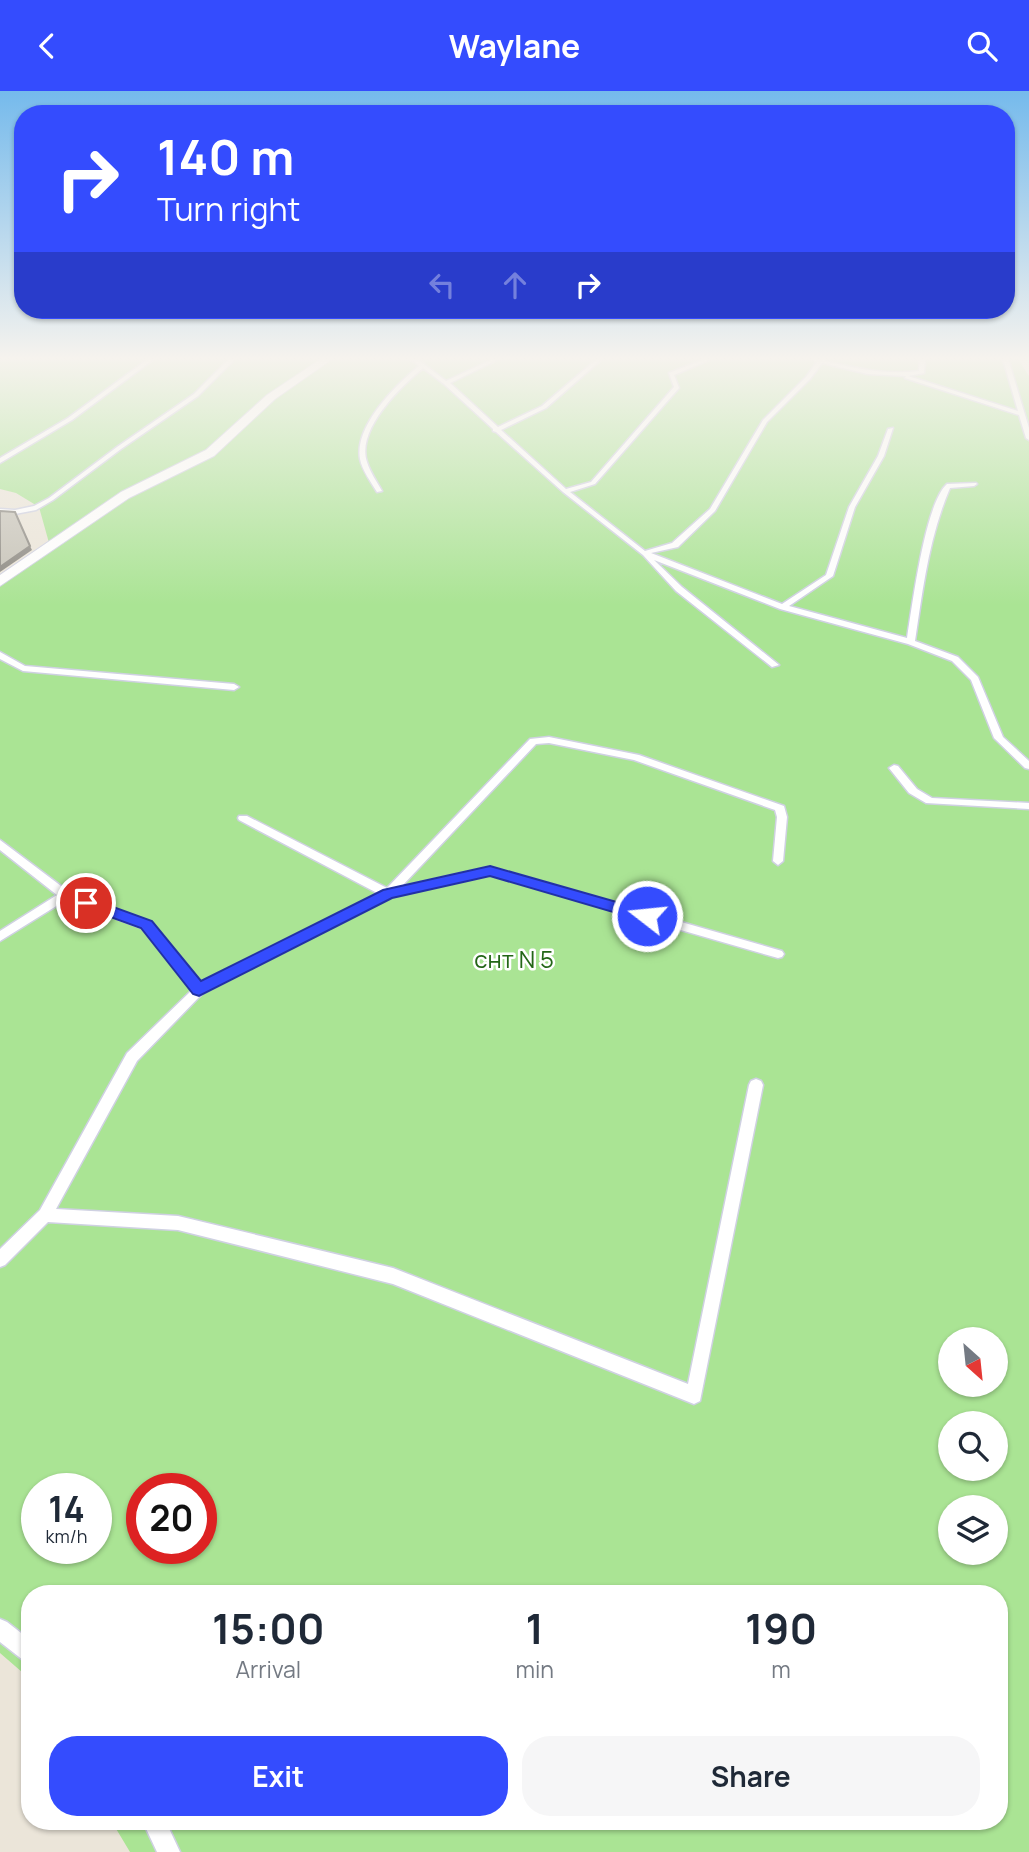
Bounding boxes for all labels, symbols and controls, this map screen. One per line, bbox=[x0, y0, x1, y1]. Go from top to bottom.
text: Waylane bbox=[449, 24, 580, 68]
icon: back bbox=[28, 27, 66, 65]
icon: search bbox=[963, 27, 1001, 65]
text: 140 m bbox=[157, 123, 294, 190]
icon: right bbox=[42, 133, 133, 224]
text: Turn right bbox=[157, 187, 300, 231]
icon: left bbox=[423, 266, 461, 304]
icon: ahead bbox=[496, 266, 534, 304]
icon: right bbox=[569, 266, 607, 304]
pin bbox=[56, 873, 116, 933]
position arrow bbox=[610, 879, 684, 953]
icon: arrive bbox=[67, 884, 105, 922]
park label: снт N 5 bbox=[474, 942, 554, 975]
north arrow bbox=[938, 1327, 1008, 1397]
map controls bbox=[938, 1327, 1008, 1565]
button: search bbox=[938, 1411, 1008, 1481]
speed limit sign: 20 bbox=[126, 1473, 217, 1564]
text: 14 bbox=[48, 1485, 85, 1533]
button: layers bbox=[938, 1495, 1008, 1565]
text: km/h bbox=[46, 1524, 87, 1548]
text: 15:00 bbox=[212, 1599, 325, 1657]
text: 1 bbox=[526, 1599, 544, 1657]
text: 190 bbox=[745, 1599, 817, 1657]
text: Arrival bbox=[235, 1653, 301, 1685]
text: min bbox=[515, 1653, 554, 1685]
text: m bbox=[771, 1653, 791, 1685]
button: Exit bbox=[49, 1736, 508, 1816]
button: Share bbox=[522, 1736, 980, 1816]

